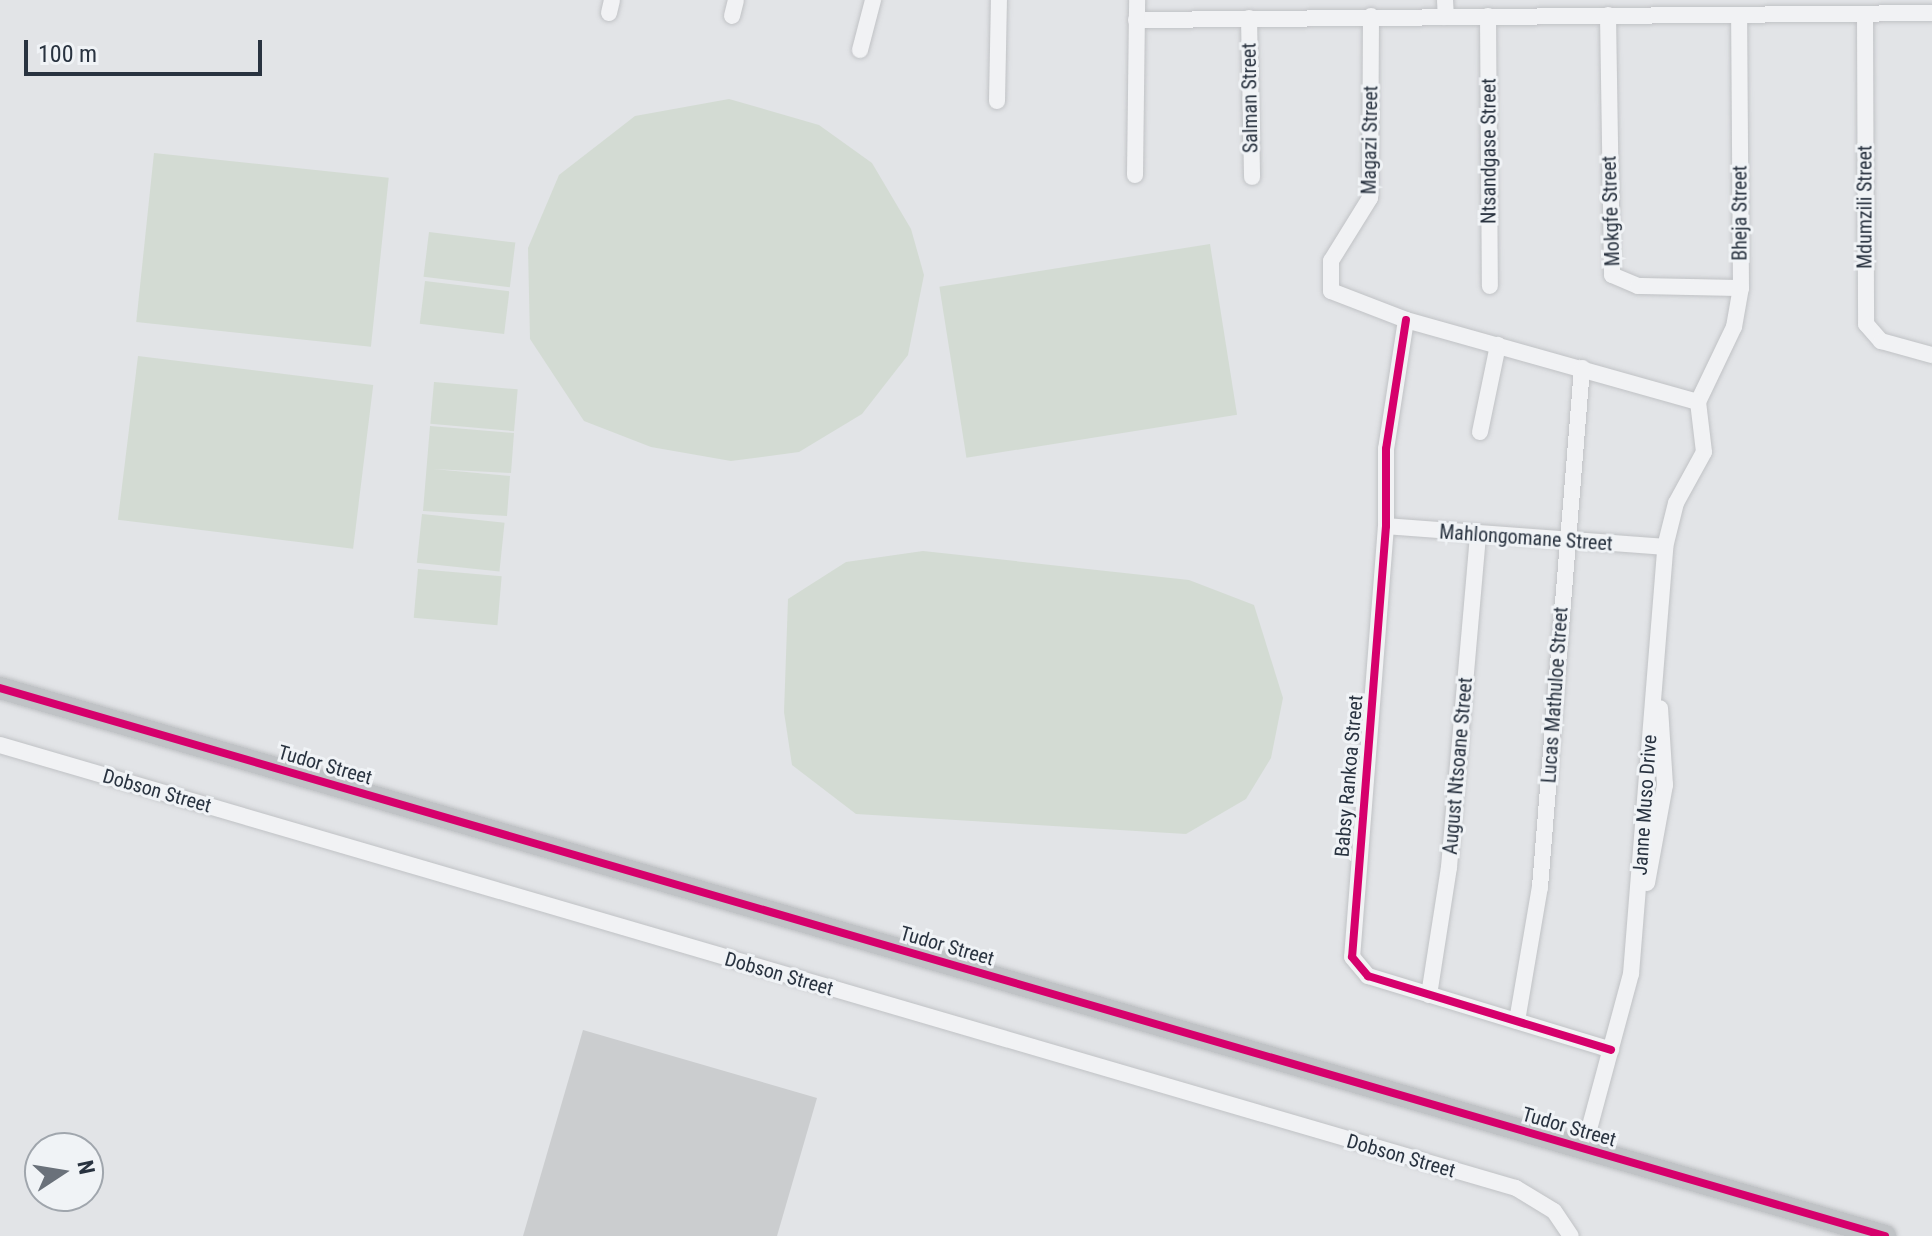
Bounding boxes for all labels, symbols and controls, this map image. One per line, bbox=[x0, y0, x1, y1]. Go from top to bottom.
scale bar bbox=[28, 24, 266, 74]
text: 100 m bbox=[38, 40, 97, 68]
street label: Salman Street bbox=[1237, 43, 1263, 153]
street label: Ntsandgase Street bbox=[1477, 78, 1501, 224]
street label: Magazi Street bbox=[1357, 85, 1383, 195]
street label: Mdumzili Street bbox=[1853, 145, 1877, 269]
street label: Mokgfe Street bbox=[1597, 155, 1625, 267]
street label: Bheja Street bbox=[1728, 165, 1752, 261]
street label: Mahlongomane Street bbox=[1439, 520, 1613, 556]
street label: Lucas Mathuloe Street bbox=[1537, 606, 1573, 784]
street label: August Ntsoane Street bbox=[1438, 676, 1478, 856]
street label: Babsy Rankoa Street bbox=[1330, 694, 1368, 858]
street label: Janne Muso Drive bbox=[1628, 734, 1662, 876]
street label: Tudor Street bbox=[275, 740, 375, 790]
street label: Dobson Street bbox=[100, 764, 214, 818]
street label: Tudor Street bbox=[897, 921, 997, 971]
street label: Dobson Street bbox=[722, 947, 836, 1001]
street label: Tudor Street bbox=[1519, 1102, 1619, 1152]
street label: Dobson Street bbox=[1344, 1129, 1458, 1183]
north arrow bbox=[24, 1132, 104, 1212]
text: N bbox=[72, 1158, 100, 1177]

